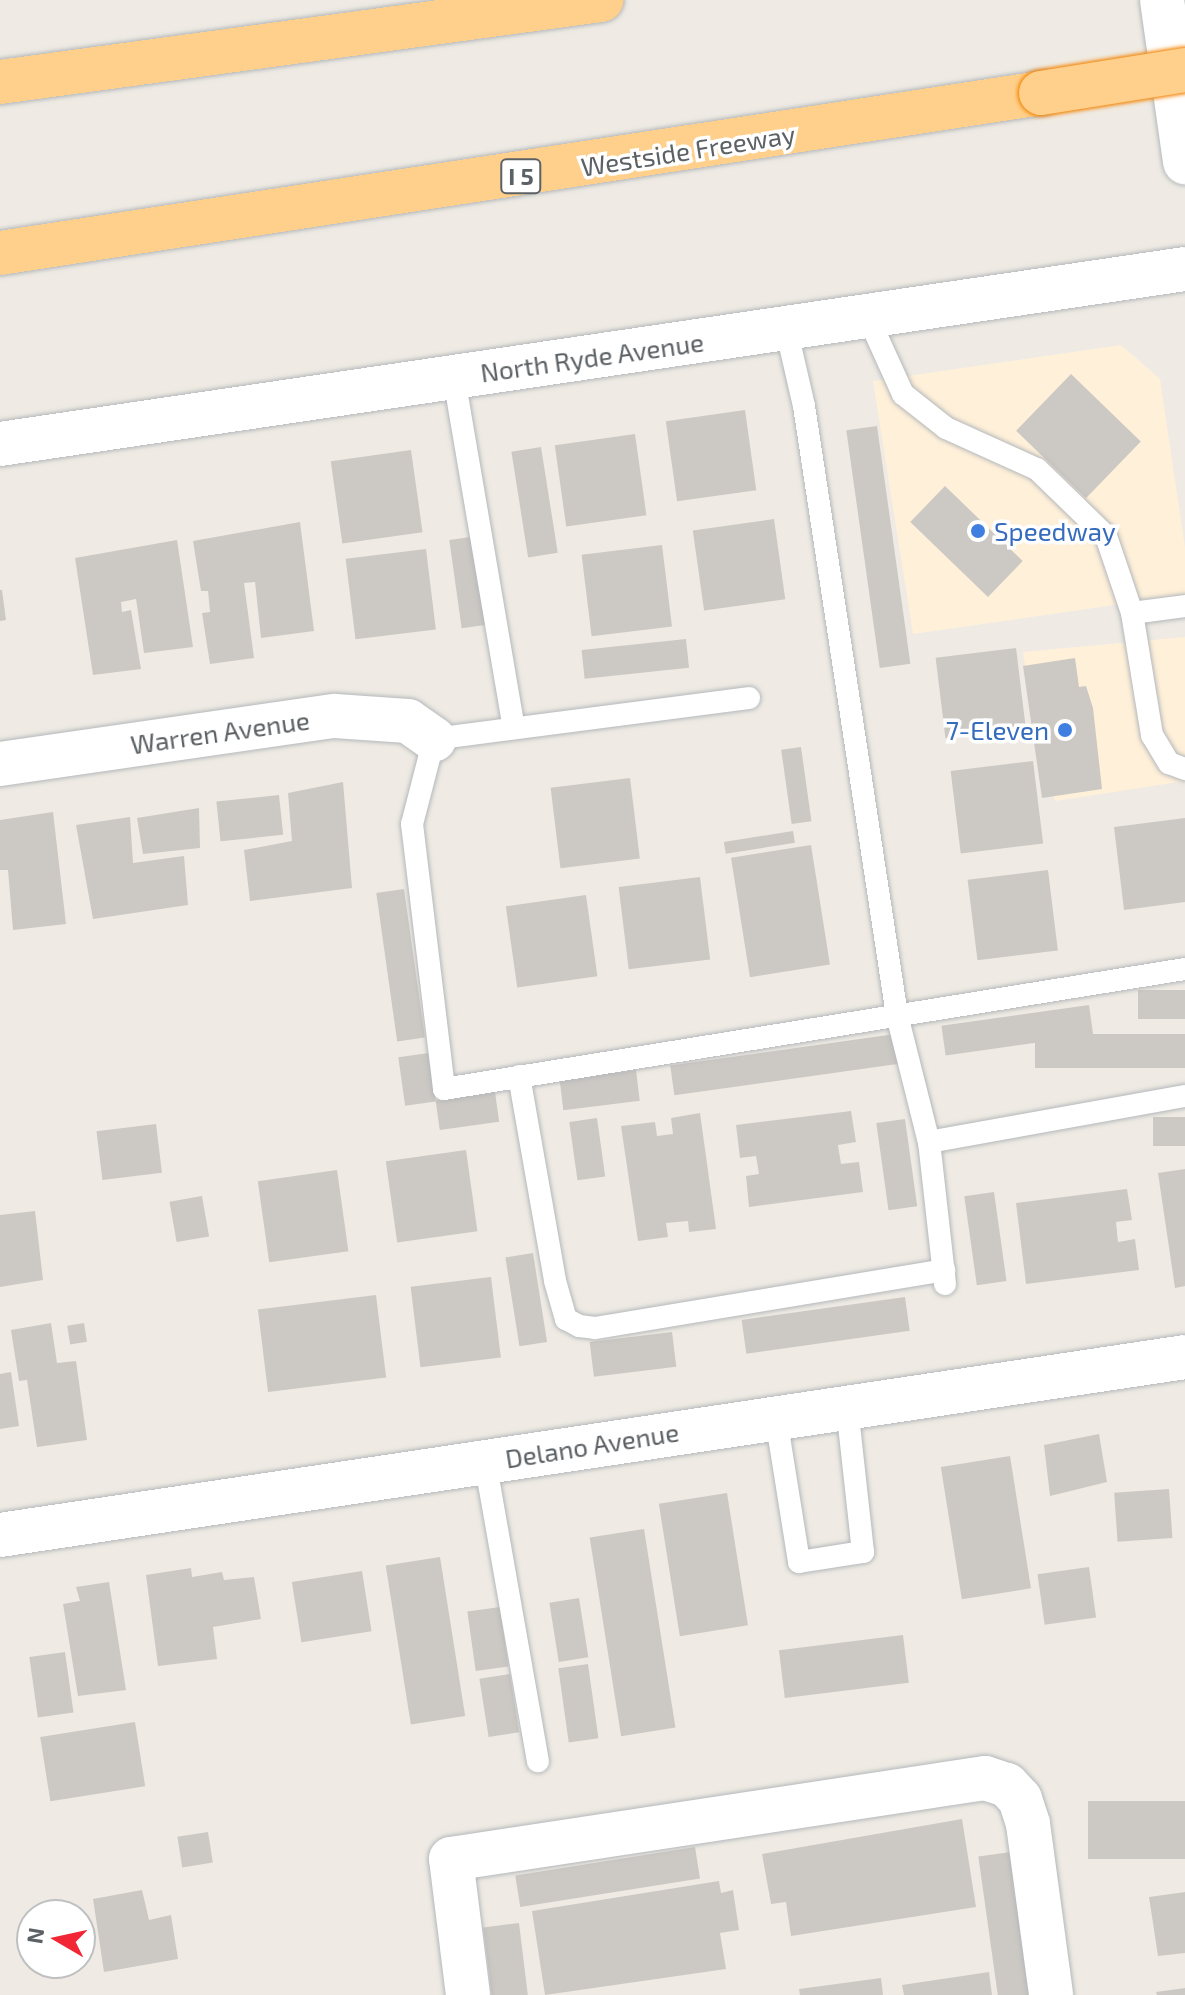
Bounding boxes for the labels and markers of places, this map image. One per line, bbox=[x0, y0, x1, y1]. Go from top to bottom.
place label: Speedway bbox=[994, 515, 1116, 547]
marker: Speedway bbox=[969, 522, 987, 540]
place label: 7-Eleven bbox=[946, 714, 1049, 746]
marker: 7-Eleven bbox=[1056, 721, 1074, 739]

